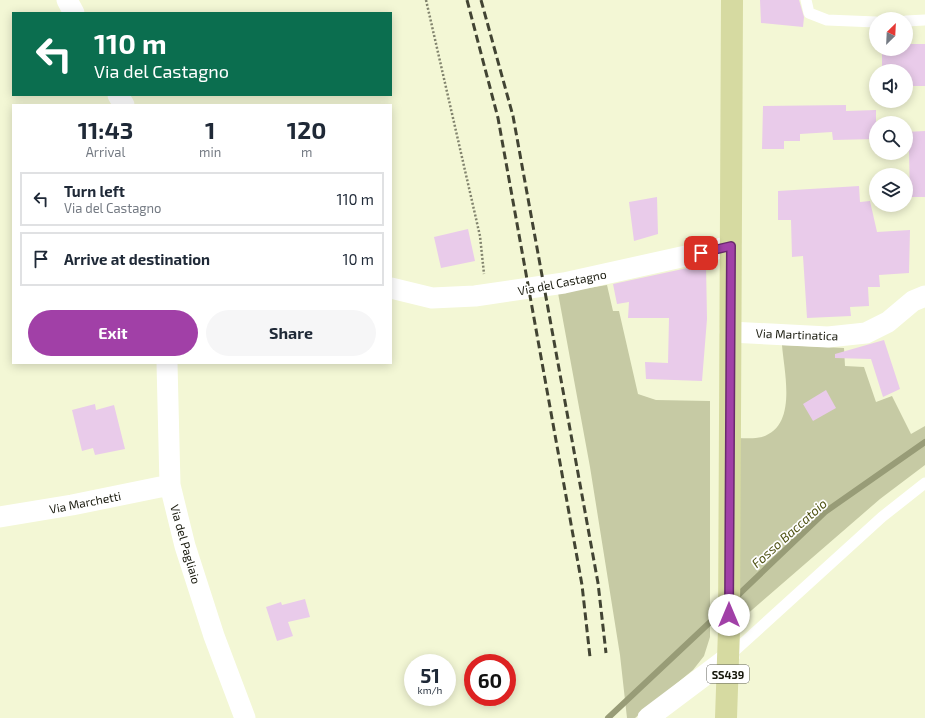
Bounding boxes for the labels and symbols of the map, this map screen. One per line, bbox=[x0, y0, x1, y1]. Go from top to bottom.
north arrow bbox=[869, 12, 913, 56]
pin bbox=[684, 236, 718, 270]
street label: Via del Castagno bbox=[516, 267, 608, 297]
street label: Via Martinatica bbox=[755, 326, 839, 342]
street label: Via Marchetti bbox=[48, 488, 122, 516]
water label: Fosso Baccatoio bbox=[748, 495, 830, 571]
street label: Via del Pagliaio bbox=[168, 503, 204, 586]
position arrow bbox=[708, 594, 750, 636]
speed limit sign: 60 bbox=[464, 654, 516, 706]
road number: SS439 bbox=[707, 665, 749, 683]

